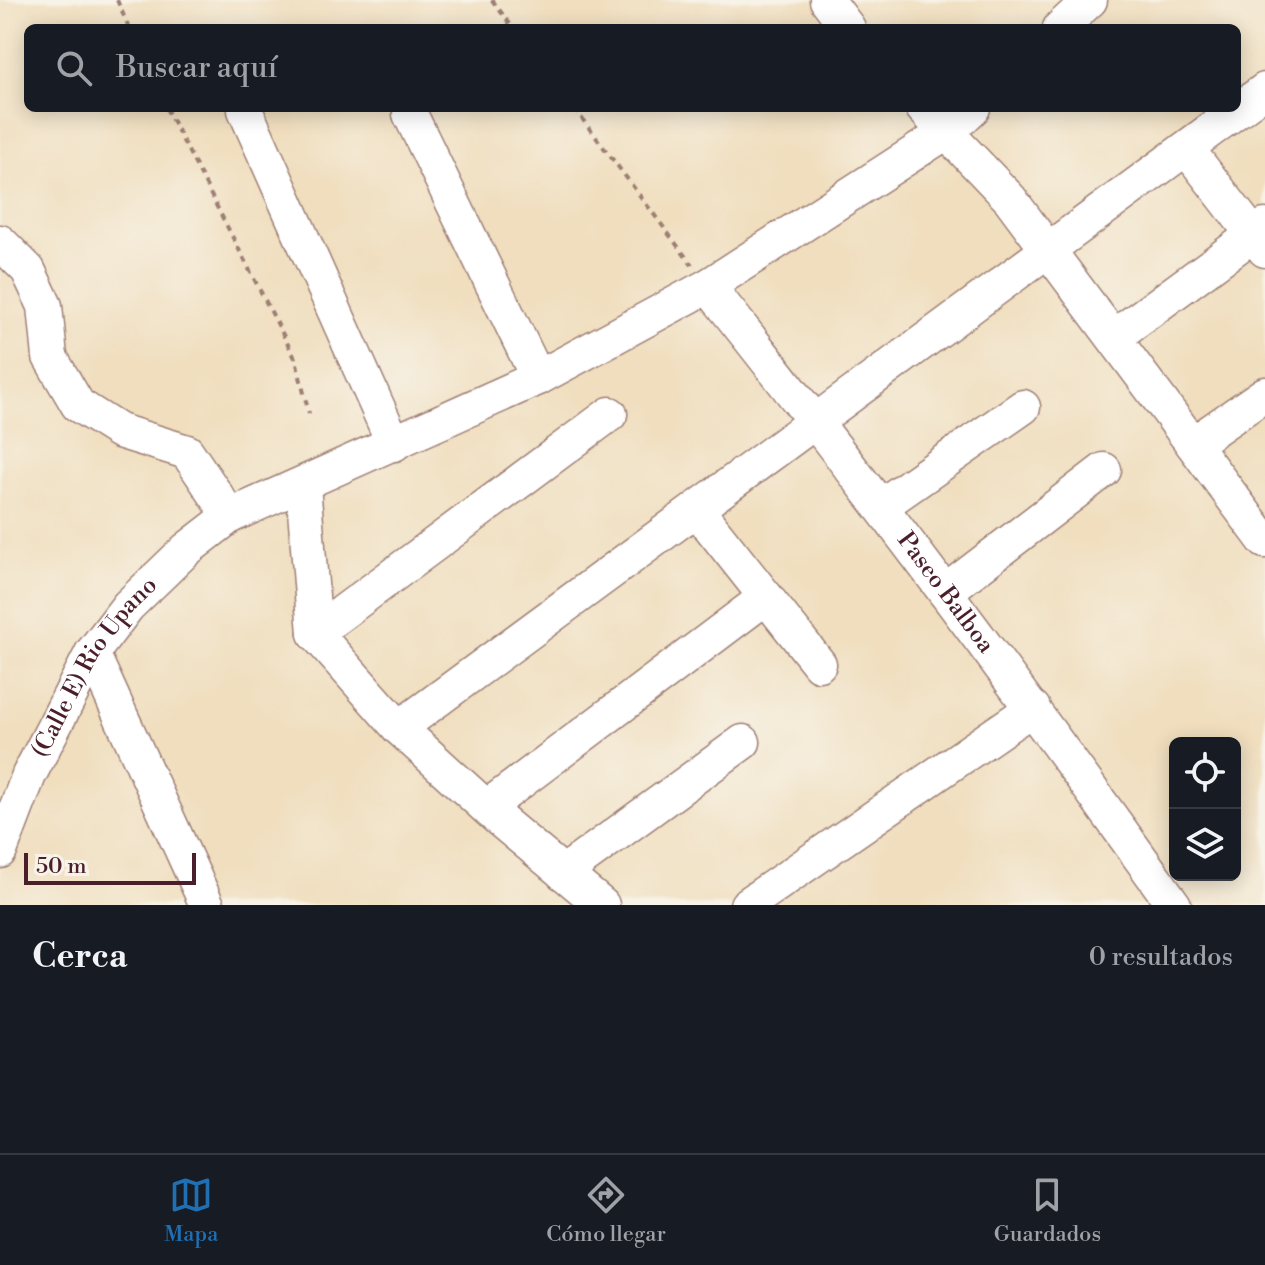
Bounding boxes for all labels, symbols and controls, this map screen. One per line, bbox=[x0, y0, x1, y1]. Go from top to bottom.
search box bbox=[24, 24, 1241, 112]
icon: search bbox=[52, 46, 96, 90]
text: Buscar aquí bbox=[116, 49, 278, 87]
street label: Paseo Balboa bbox=[890, 526, 1001, 660]
street label: (Calle E) Rio Upano bbox=[26, 571, 164, 763]
map controls bbox=[1169, 737, 1241, 881]
button: locate bbox=[1169, 737, 1241, 809]
button: layers bbox=[1169, 809, 1241, 881]
scale bar bbox=[24, 849, 196, 885]
text: 50 m bbox=[36, 853, 87, 880]
text: Cerca bbox=[32, 936, 127, 978]
text: 0 resultados bbox=[1089, 941, 1233, 973]
tab: Mapa bbox=[164, 1173, 218, 1248]
tab: Cómo llegar bbox=[546, 1173, 666, 1248]
tab: Guardados bbox=[994, 1173, 1101, 1248]

